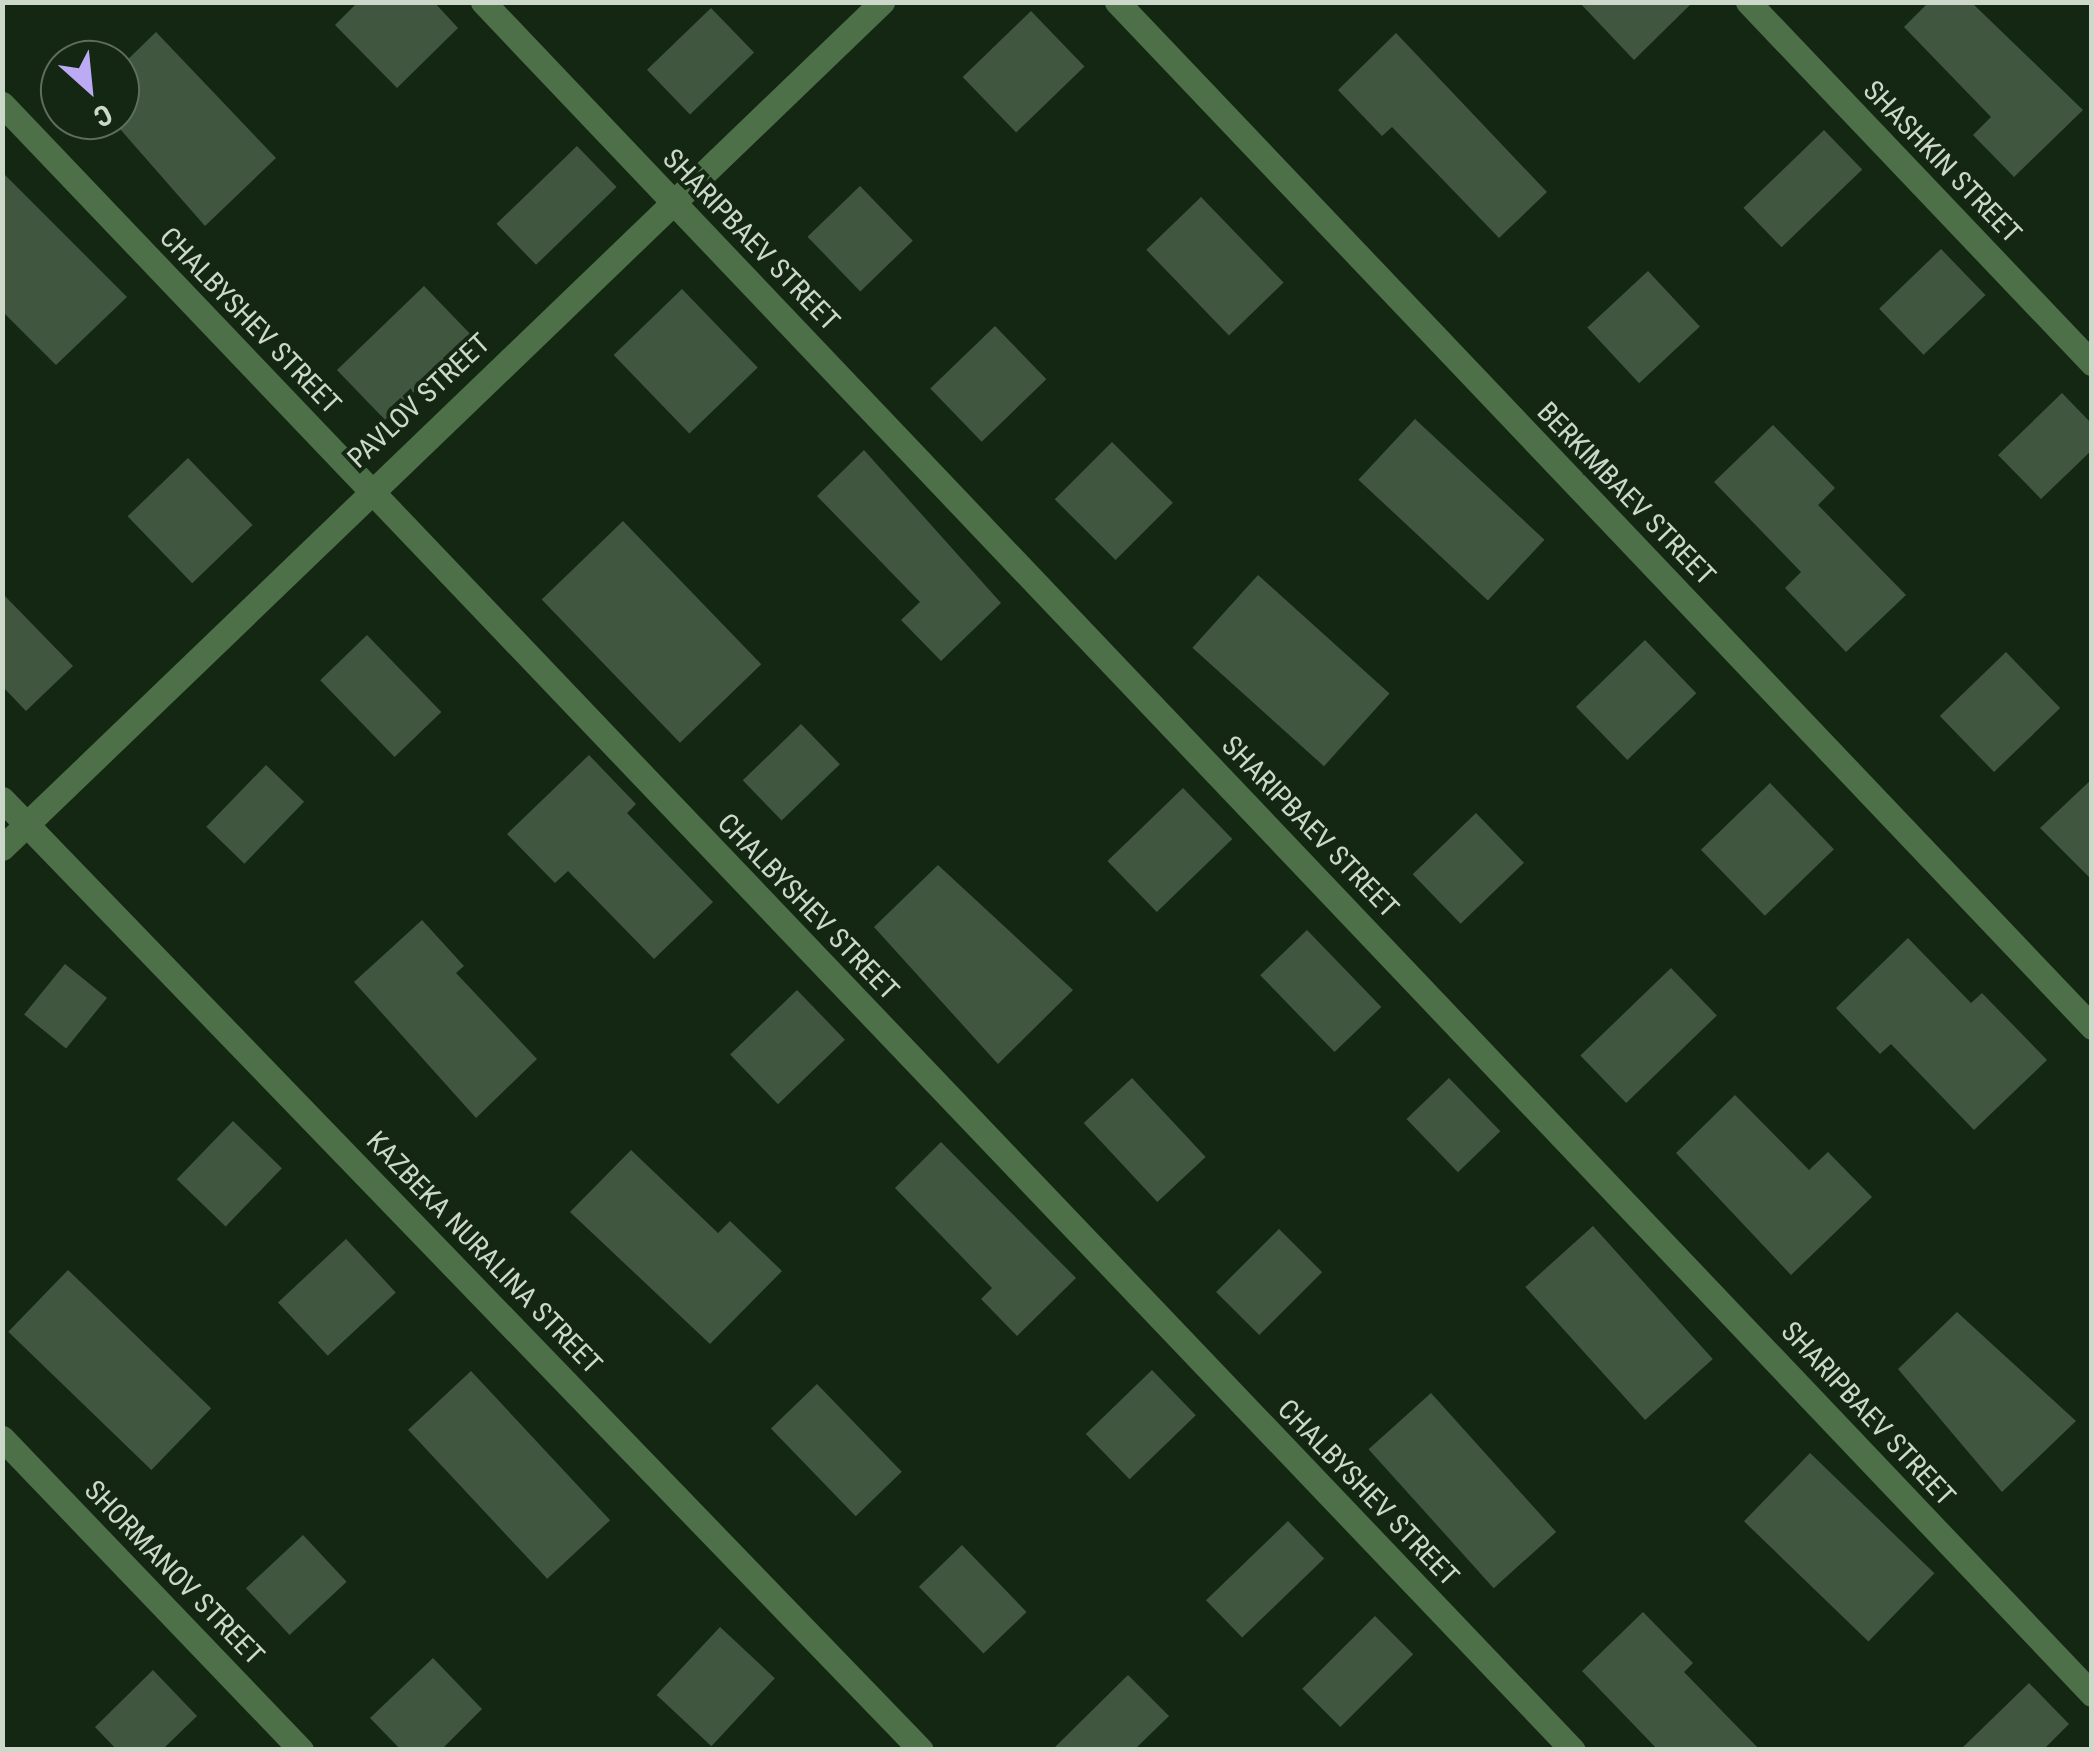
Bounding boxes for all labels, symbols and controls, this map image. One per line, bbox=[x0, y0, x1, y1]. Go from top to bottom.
north arrow bbox=[40, 40, 140, 140]
street label: SHASHKIN STREET bbox=[1856, 74, 2028, 250]
text: С bbox=[88, 97, 118, 134]
street label: SHARIPBAEV STREET bbox=[656, 142, 846, 338]
street label: CHALBYSHEV STREET bbox=[152, 221, 348, 421]
street label: PAVLOV STREET bbox=[341, 327, 497, 475]
street label: BERKIMBAEV STREET bbox=[1530, 395, 1722, 593]
street label: SHARIPBAEV STREET bbox=[1215, 729, 1405, 925]
street label: CHALBYSHEV STREET bbox=[710, 807, 906, 1007]
street label: KAZBEKA NURALINA STREET bbox=[359, 1125, 609, 1381]
street label: SHARIPBAEV STREET bbox=[1774, 1315, 1962, 1513]
street label: CHALBYSHEV STREET bbox=[1270, 1393, 1466, 1593]
street label: SHORMANOV STREET bbox=[77, 1474, 271, 1672]

